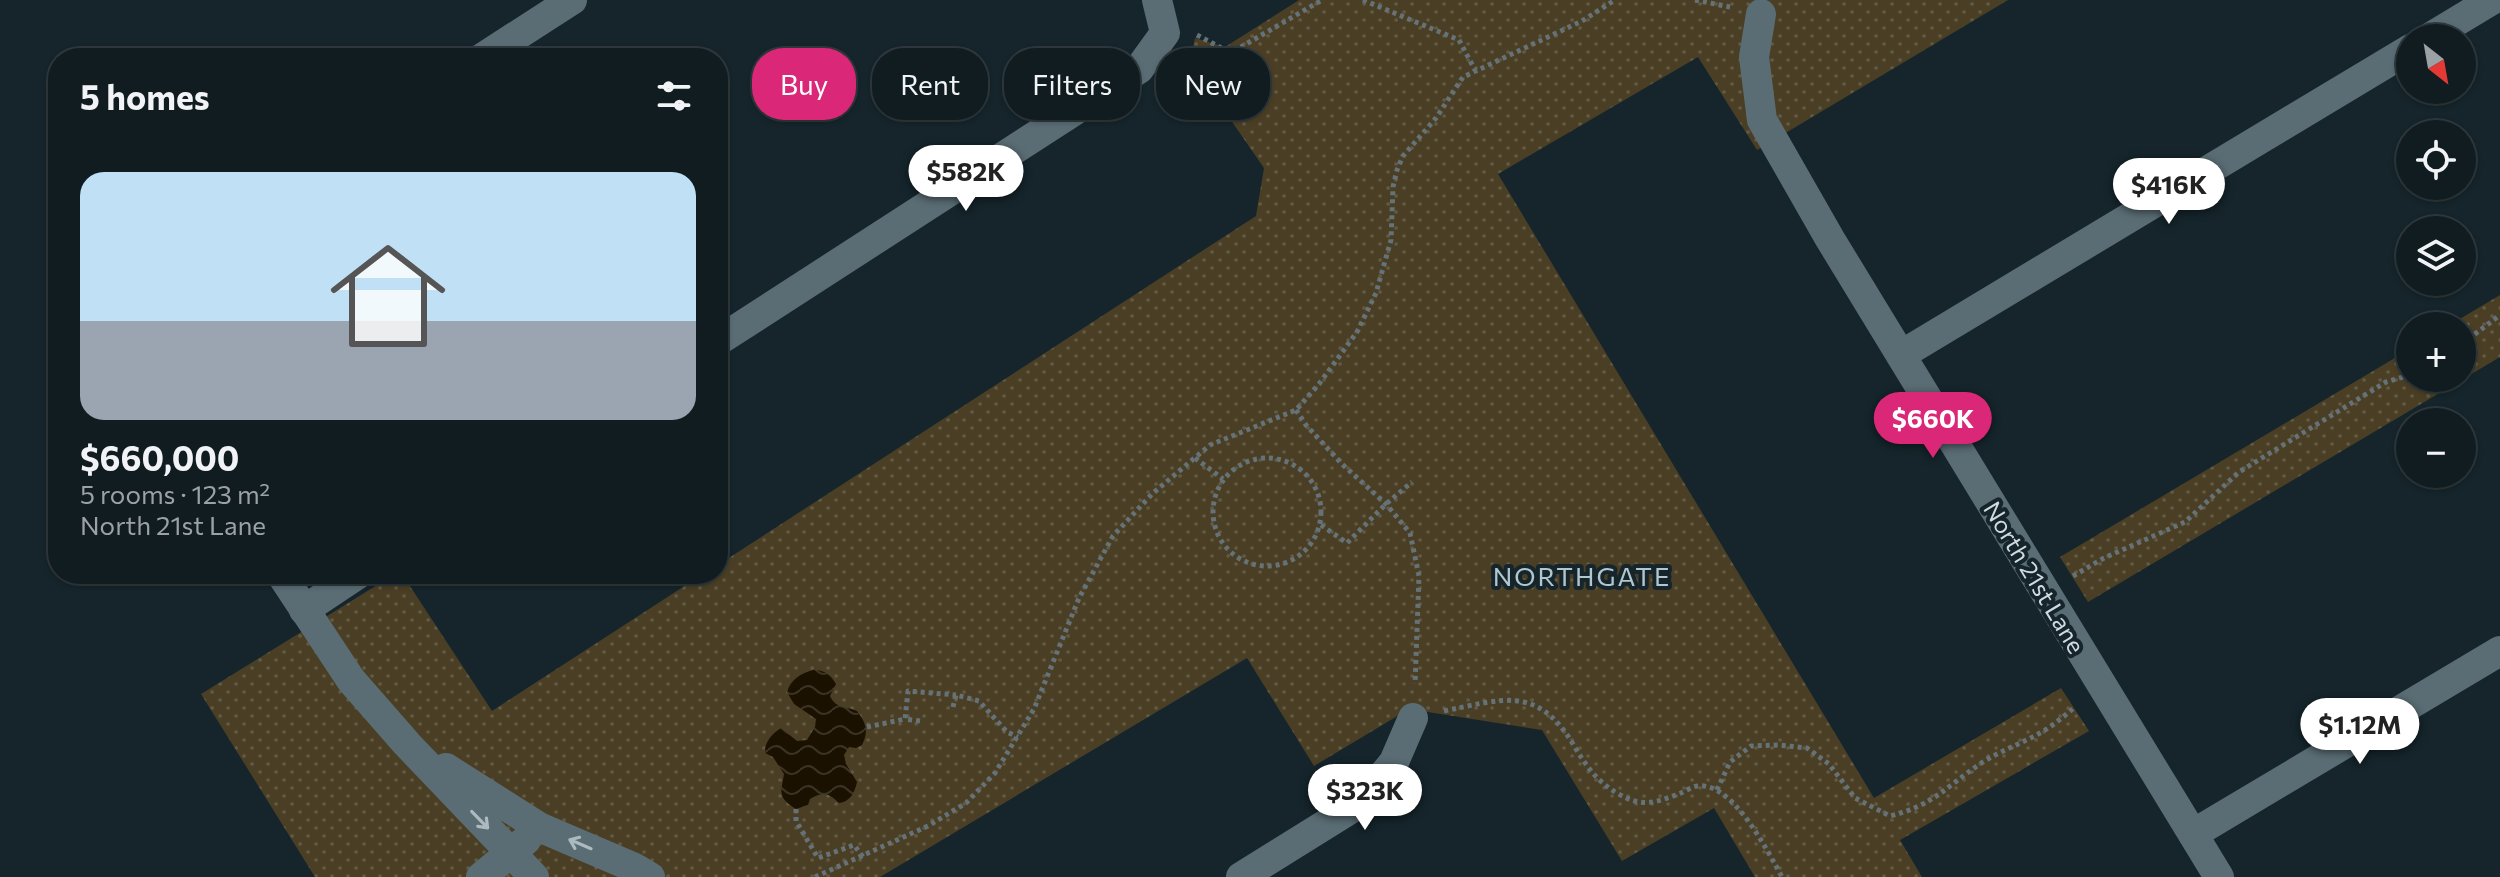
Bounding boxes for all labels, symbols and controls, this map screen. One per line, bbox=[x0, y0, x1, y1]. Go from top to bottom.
north arrow bbox=[2396, 24, 2476, 104]
map controls bbox=[2396, 24, 2476, 488]
chip: Buy bbox=[752, 48, 856, 120]
chip: Rent bbox=[872, 48, 988, 120]
chip: Filters bbox=[1004, 48, 1140, 120]
chip: New bbox=[1156, 48, 1270, 120]
icon: filters bbox=[652, 74, 696, 118]
text: 5 homes bbox=[80, 75, 210, 117]
button: locate bbox=[2396, 120, 2476, 200]
pin: $582K bbox=[910, 145, 1022, 213]
text: $582K bbox=[927, 155, 1005, 186]
pin: $416K bbox=[2113, 158, 2225, 226]
text: $416K bbox=[2131, 168, 2207, 199]
button: layers bbox=[2396, 216, 2476, 296]
icon: home bbox=[316, 224, 460, 368]
button: + bbox=[2396, 312, 2476, 392]
pin: $660K bbox=[1877, 392, 1989, 460]
text: $660K bbox=[1892, 402, 1974, 433]
button: − bbox=[2396, 408, 2476, 488]
text: $660,000 bbox=[80, 436, 239, 478]
text: 5 rooms · 123 m² bbox=[80, 478, 270, 509]
street label: North 21st Lane bbox=[1978, 496, 2092, 658]
text: North 21st Lane bbox=[80, 509, 266, 540]
district label: NORTHGATE bbox=[1493, 560, 1671, 591]
pin: $1.12M bbox=[2295, 698, 2425, 766]
text: $1.12M bbox=[2318, 708, 2402, 739]
pin: $323K bbox=[1309, 764, 1421, 832]
text: $323K bbox=[1326, 774, 1404, 805]
one-way arrow bbox=[470, 810, 488, 830]
one-way arrow bbox=[568, 836, 592, 851]

